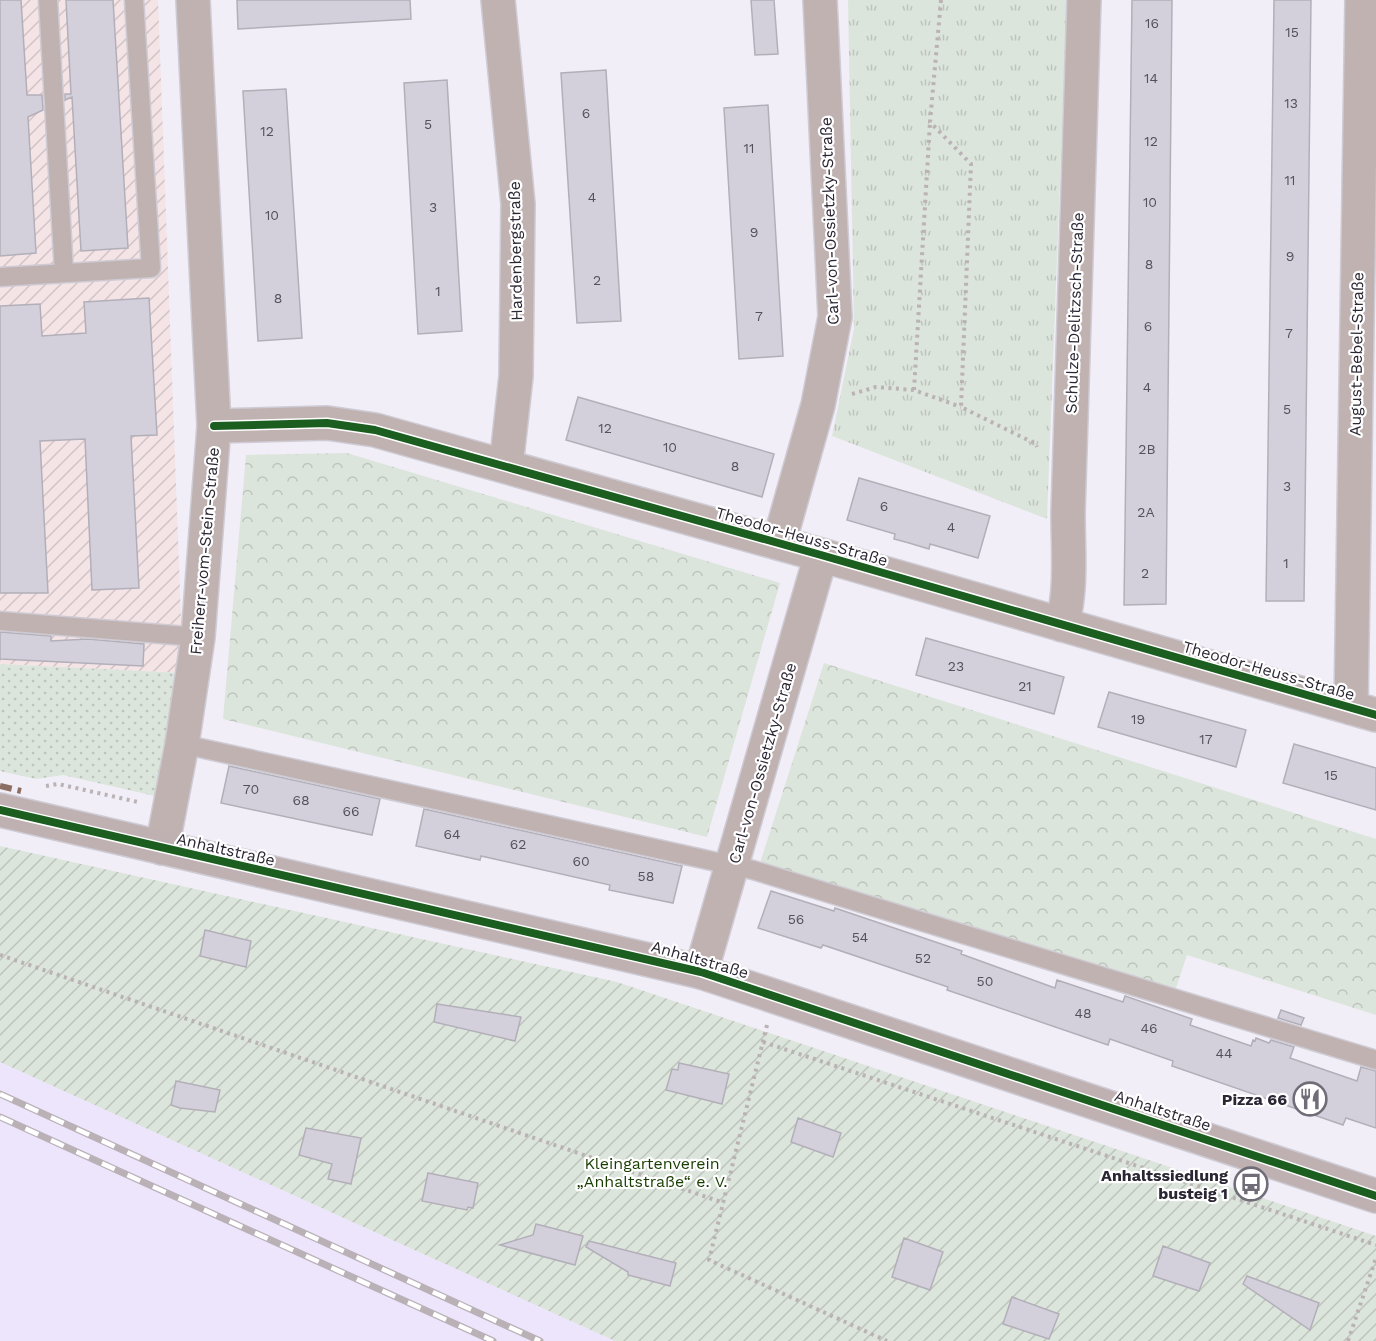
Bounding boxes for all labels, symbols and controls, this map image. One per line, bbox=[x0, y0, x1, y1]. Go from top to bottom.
house number: 16 bbox=[1145, 15, 1159, 31]
house number: 15 bbox=[1285, 24, 1299, 40]
house number: 14 bbox=[1144, 70, 1158, 86]
house number: 13 bbox=[1284, 95, 1298, 111]
house number: 6 bbox=[582, 105, 590, 121]
house number: 5 bbox=[424, 116, 432, 132]
street label: Carl-von-Ossietzky-Straße bbox=[816, 117, 843, 325]
house number: 12 bbox=[260, 123, 274, 139]
house number: 12 bbox=[1144, 133, 1158, 149]
house number: 11 bbox=[744, 140, 754, 156]
house number: 11 bbox=[1285, 172, 1295, 188]
street label: Hardenbergstraße bbox=[505, 181, 526, 321]
house number: 4 bbox=[588, 189, 596, 205]
house number: 10 bbox=[1143, 194, 1157, 210]
house number: 3 bbox=[429, 199, 437, 215]
house number: 10 bbox=[265, 207, 279, 223]
street label: Schulze-Delitzsch-Straße bbox=[1061, 212, 1088, 414]
house number: 9 bbox=[750, 224, 758, 240]
house number: 9 bbox=[1286, 248, 1294, 264]
house number: 8 bbox=[1145, 256, 1153, 272]
house number: 2 bbox=[593, 272, 601, 288]
street label: August-Bebel-Straße bbox=[1346, 272, 1367, 436]
house number: 1 bbox=[435, 283, 441, 299]
house number: 8 bbox=[274, 290, 282, 306]
house number: 7 bbox=[755, 308, 763, 324]
house number: 6 bbox=[1144, 318, 1152, 334]
house number: 7 bbox=[1285, 325, 1293, 341]
house number: 4 bbox=[1143, 379, 1151, 395]
house number: 5 bbox=[1283, 401, 1291, 417]
house number: 12 bbox=[598, 420, 612, 436]
house number: 10 bbox=[663, 439, 677, 455]
house number: 2B bbox=[1138, 441, 1156, 457]
street label: Freiherr-vom-Stein-Straße bbox=[186, 447, 223, 656]
house number: 8 bbox=[731, 458, 739, 474]
house number: 3 bbox=[1283, 478, 1291, 494]
house number: 6 bbox=[880, 498, 888, 514]
street label: Theodor-Heuss-Straße bbox=[714, 503, 890, 570]
house number: 2A bbox=[1137, 504, 1155, 520]
house number: 4 bbox=[947, 519, 955, 535]
house number: 1 bbox=[1283, 555, 1289, 571]
house number: 2 bbox=[1141, 565, 1149, 581]
street label: Theodor-Heuss-Straße bbox=[1181, 637, 1357, 704]
house number: 23 bbox=[948, 658, 964, 674]
street label: Carl-von-Ossietzky-Straße bbox=[725, 661, 800, 866]
house number: 21 bbox=[1018, 678, 1032, 694]
house number: 19 bbox=[1131, 711, 1145, 727]
house number: 17 bbox=[1199, 731, 1213, 747]
house number: 15 bbox=[1324, 767, 1338, 783]
house number: 70 bbox=[243, 781, 259, 797]
house number: 68 bbox=[292, 792, 310, 808]
house number: 66 bbox=[342, 803, 360, 819]
house number: 64 bbox=[443, 826, 461, 842]
street label: Anhaltstraße bbox=[175, 829, 277, 870]
house number: 62 bbox=[510, 836, 526, 852]
house number: 60 bbox=[572, 853, 590, 869]
house number: 58 bbox=[638, 868, 654, 884]
house number: 56 bbox=[788, 911, 804, 927]
house number: 54 bbox=[852, 929, 868, 945]
street label: Anhaltstraße bbox=[649, 937, 751, 982]
house number: 52 bbox=[915, 950, 931, 966]
house number: 50 bbox=[977, 973, 993, 989]
house number: 48 bbox=[1074, 1005, 1092, 1021]
house number: 46 bbox=[1140, 1020, 1158, 1036]
house number: 44 bbox=[1215, 1045, 1233, 1061]
restaurant icon: Pizza 66 bbox=[1292, 1081, 1328, 1117]
street label: Anhaltstraße bbox=[1112, 1086, 1213, 1135]
place label: Pizza 66 bbox=[1222, 1090, 1287, 1109]
park label: Kleingartenverein „Anhaltstraße“ e. V. bbox=[577, 1154, 727, 1191]
place label: Anhaltssiedlung busteig 1 bbox=[1101, 1166, 1228, 1203]
bus stop icon: Anhaltssiedlung busteig 1 bbox=[1233, 1166, 1269, 1202]

